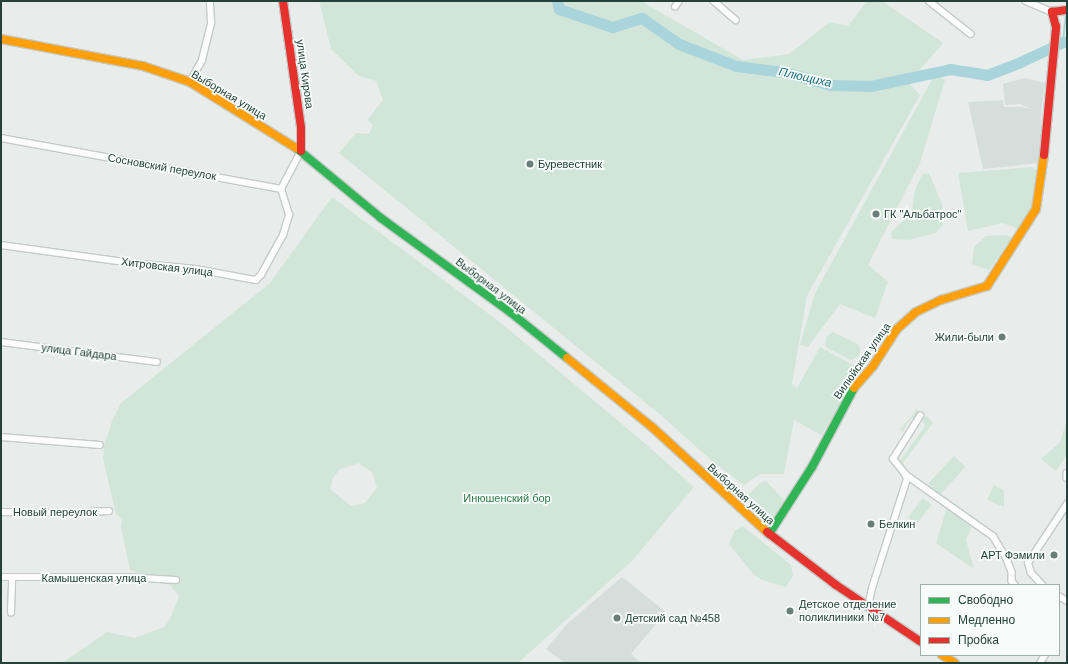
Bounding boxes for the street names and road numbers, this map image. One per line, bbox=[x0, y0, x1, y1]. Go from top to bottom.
street label: улица Кирова bbox=[294, 38, 316, 110]
street label: Выборная улица bbox=[189, 67, 269, 123]
street label: Сосновский переулок bbox=[107, 151, 217, 183]
street label: Хитровская улица bbox=[120, 255, 214, 279]
street label: Выборная улица bbox=[453, 255, 529, 317]
street label: Вилюйская улица bbox=[831, 320, 893, 402]
street label: улица Гайдара bbox=[41, 341, 117, 363]
street label: Выборная улица bbox=[705, 461, 777, 527]
street label: Новый переулок bbox=[13, 505, 97, 519]
street label: Камышенская улица bbox=[42, 571, 146, 585]

